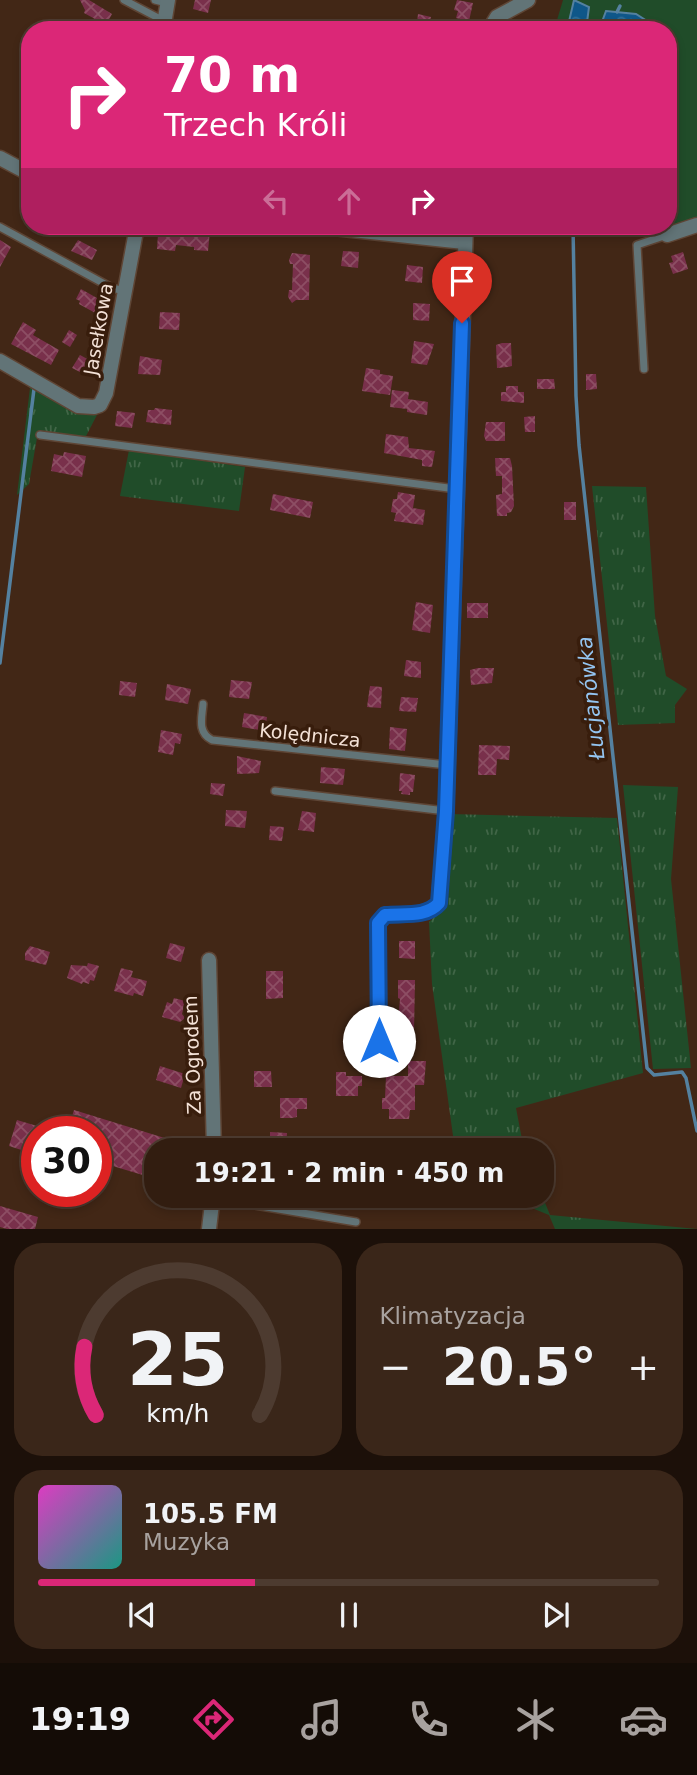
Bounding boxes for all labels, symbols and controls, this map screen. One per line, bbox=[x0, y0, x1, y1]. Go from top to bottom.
text: 70 m bbox=[164, 47, 300, 104]
icon: right bbox=[49, 49, 140, 140]
text: Trzech Króli bbox=[164, 106, 347, 144]
icon: left bbox=[257, 182, 295, 220]
icon: ahead bbox=[330, 182, 368, 220]
icon: right bbox=[403, 182, 441, 220]
pin bbox=[432, 251, 492, 323]
icon: arrive bbox=[443, 262, 481, 300]
street label: Jasełkowa bbox=[79, 281, 117, 378]
water label: Łucjanówka bbox=[573, 635, 610, 762]
street label: Kolędnicza bbox=[258, 719, 362, 751]
street label: Za Ogrodem bbox=[179, 995, 205, 1115]
position arrow bbox=[342, 1004, 416, 1078]
speed limit sign: 30 bbox=[21, 1116, 112, 1207]
text: 19:21 · 2 min · 450 m bbox=[194, 1158, 504, 1188]
text: Klimatyzacja bbox=[380, 1303, 526, 1329]
text: 25 bbox=[127, 1318, 228, 1403]
text: 20.5° bbox=[442, 1337, 596, 1397]
text: − bbox=[380, 1345, 411, 1389]
text: + bbox=[627, 1345, 659, 1389]
text: km/h bbox=[146, 1399, 209, 1428]
text: 105.5 FM bbox=[143, 1499, 278, 1529]
text: Muzyka bbox=[143, 1529, 230, 1555]
icon: previous bbox=[123, 1596, 161, 1634]
icon: pause bbox=[330, 1596, 368, 1634]
icon: next bbox=[537, 1596, 575, 1634]
icon: directions bbox=[189, 1695, 238, 1744]
icon: music bbox=[297, 1695, 346, 1744]
icon: phone bbox=[404, 1695, 453, 1744]
icon: climate bbox=[511, 1695, 560, 1744]
icon: car bbox=[619, 1695, 668, 1744]
text: 19:19 bbox=[29, 1700, 131, 1738]

